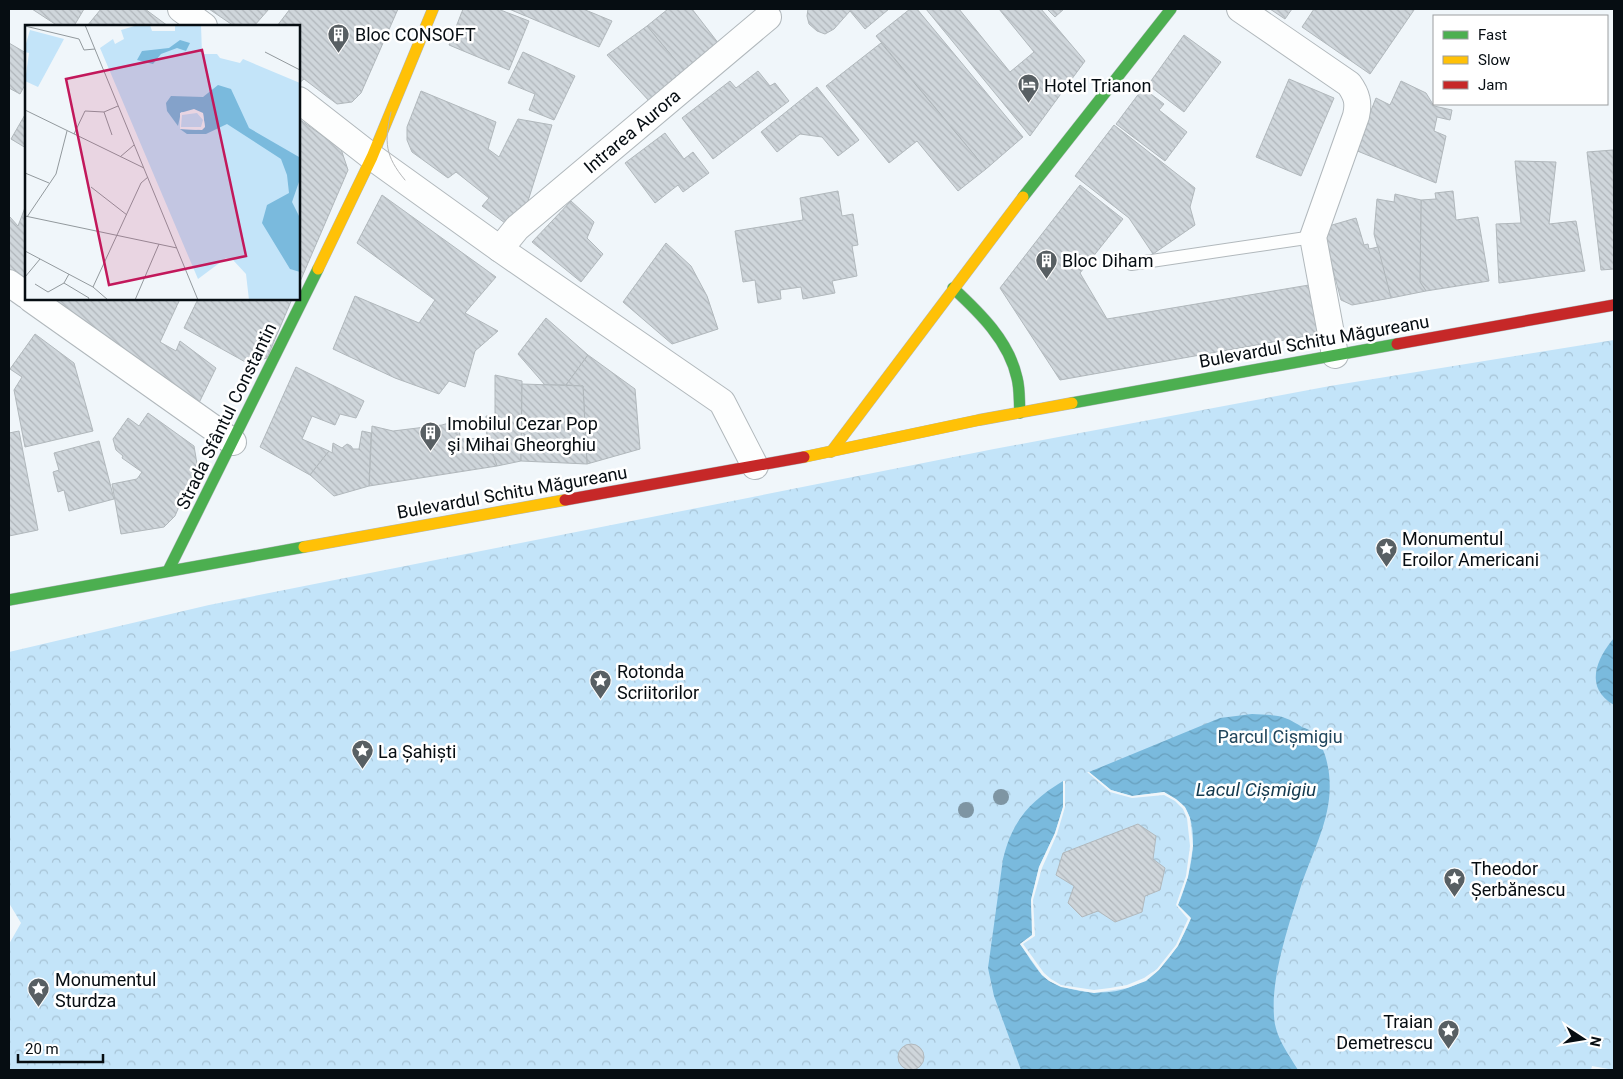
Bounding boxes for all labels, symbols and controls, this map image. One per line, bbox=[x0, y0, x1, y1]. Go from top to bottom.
legend bbox=[1433, 15, 1608, 105]
building icon: Bloc CONSOFT bbox=[327, 22, 351, 53]
place label: Bloc CONSOFT bbox=[355, 24, 476, 45]
inset map bbox=[25, 25, 300, 300]
text: Fast bbox=[1478, 26, 1507, 44]
text: Slow bbox=[1478, 51, 1510, 69]
hotel icon: Hotel Trianon bbox=[1016, 73, 1040, 104]
place label: Hotel Trianon bbox=[1044, 75, 1152, 96]
text: Jam bbox=[1478, 76, 1508, 94]
street label: Intrarea Aurora bbox=[580, 85, 684, 177]
building icon: Bloc Diham bbox=[1034, 248, 1058, 279]
place label: Bloc Diham bbox=[1062, 250, 1153, 271]
street label: Bulevardul Schitu Măgureanu bbox=[1197, 310, 1431, 372]
street label: Strada Sfântul Constantin bbox=[172, 319, 280, 513]
place label: Imobilul Cezar Pop şi Mihai Gheorghiu bbox=[447, 413, 598, 455]
building icon: Imobilul Cezar Pop şi Mihai Gheorghiu bbox=[419, 421, 443, 452]
street label: Bulevardul Schitu Măgureanu bbox=[395, 461, 629, 523]
place label: Monumentul Eroilor Americani bbox=[1402, 528, 1539, 570]
place icon: Monumentul Eroilor Americani bbox=[1374, 536, 1398, 567]
place label: Rotonda Scriitorilor bbox=[617, 661, 699, 703]
place icon: Rotonda Scriitorilor bbox=[589, 669, 613, 700]
park label: Parcul Cișmigiu bbox=[1217, 726, 1343, 748]
place icon: La Șahiști bbox=[350, 739, 374, 770]
place label: La Șahiști bbox=[378, 741, 456, 763]
water label: Lacul Cișmigiu bbox=[1196, 778, 1316, 801]
place label: Theodor Șerbănescu bbox=[1471, 858, 1565, 901]
place icon: Theodor Șerbănescu bbox=[1443, 866, 1467, 897]
place label: Monumentul Sturdza bbox=[55, 969, 156, 1011]
place icon: Monumentul Sturdza bbox=[27, 977, 51, 1008]
place label: Traian Demetrescu bbox=[1336, 1011, 1433, 1053]
north arrow bbox=[1558, 1014, 1608, 1064]
place icon: Traian Demetrescu bbox=[1437, 1019, 1461, 1050]
scale bar bbox=[18, 1032, 102, 1064]
text: N bbox=[1587, 1035, 1605, 1048]
text: 20 m bbox=[25, 1040, 59, 1058]

